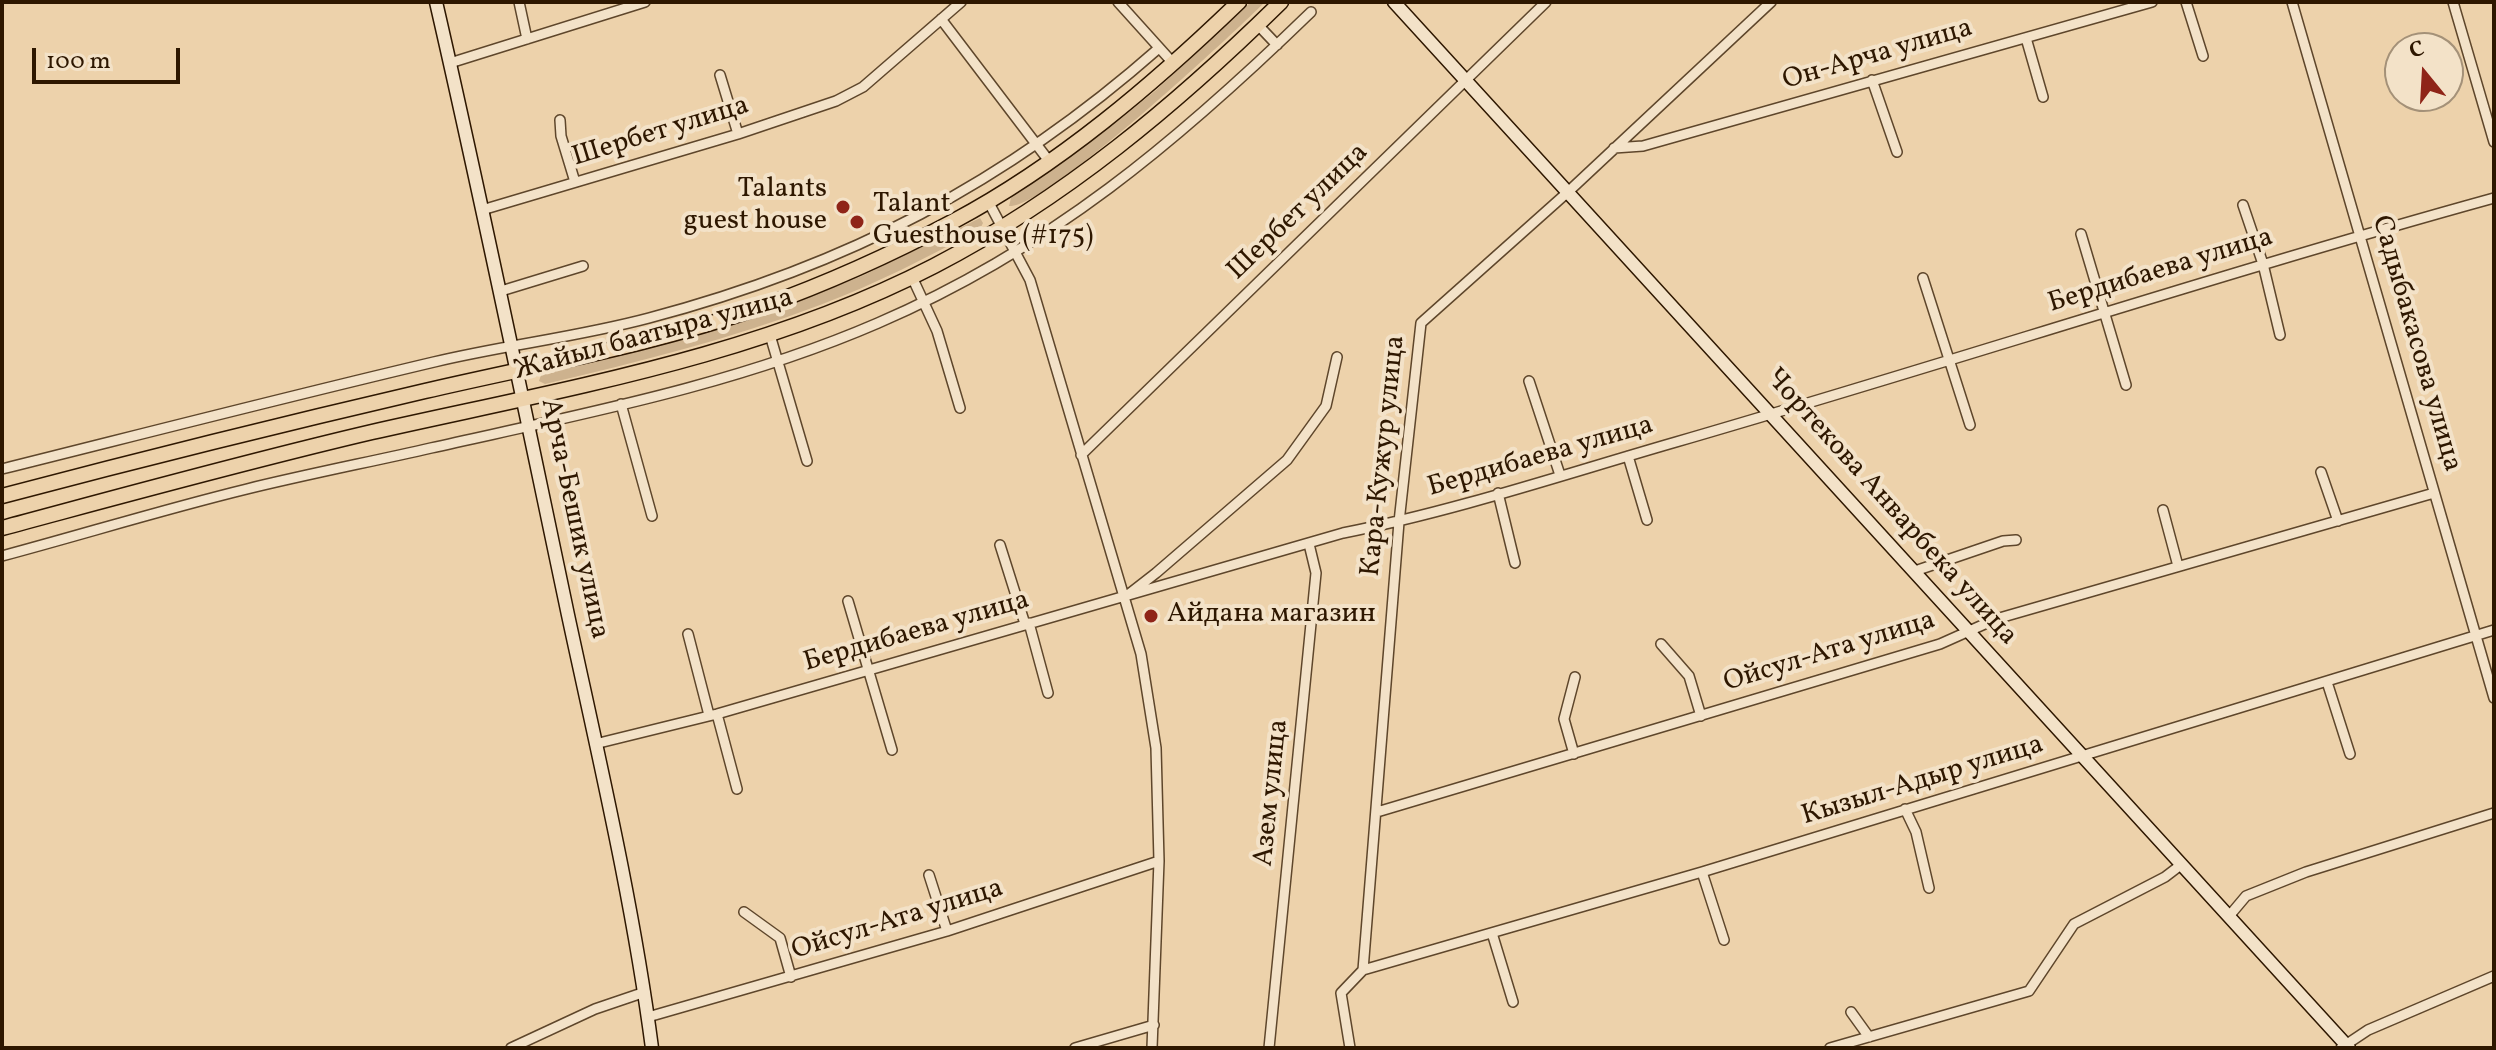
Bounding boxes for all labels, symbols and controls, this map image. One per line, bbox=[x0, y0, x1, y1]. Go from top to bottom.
street label: Он-Арча улица bbox=[1779, 13, 1977, 99]
scale bar bbox=[36, 32, 184, 82]
north arrow bbox=[2384, 32, 2464, 112]
text: С bbox=[2406, 34, 2429, 68]
text: 100 m bbox=[46, 45, 111, 79]
street label: Шербет улица bbox=[569, 90, 753, 176]
street label: Шербет улица bbox=[1221, 137, 1377, 289]
place label: Talants guest house bbox=[684, 174, 827, 240]
place label: Talant Guesthouse (#175) bbox=[873, 189, 1093, 255]
marker: Talants guest house bbox=[834, 198, 852, 216]
street label: Садыбакасова улица bbox=[2362, 212, 2468, 476]
marker: Talant Guesthouse (#175) bbox=[848, 213, 866, 231]
street label: Бердибаева улица bbox=[2045, 222, 2277, 322]
street label: Жайыл баатыра улица bbox=[511, 283, 797, 389]
street label: Кара-Кужур улица bbox=[1356, 334, 1414, 578]
street label: Чортекова Анварбека улица bbox=[1757, 362, 2023, 654]
street label: Арча-Бешик улица bbox=[531, 396, 615, 642]
street label: Бердибаева улица bbox=[1424, 410, 1658, 506]
street label: Бердибаева улица bbox=[800, 585, 1034, 681]
place label: Айдана магазин bbox=[1167, 599, 1376, 633]
street label: Ойсул-Ата улица bbox=[1720, 605, 1940, 701]
marker: Айдана магазин bbox=[1142, 607, 1160, 625]
street label: Азем улица bbox=[1249, 718, 1297, 868]
street label: Кызыл-Адыр улица bbox=[1798, 729, 2048, 835]
street label: Ойсул-Ата улица bbox=[788, 873, 1008, 969]

